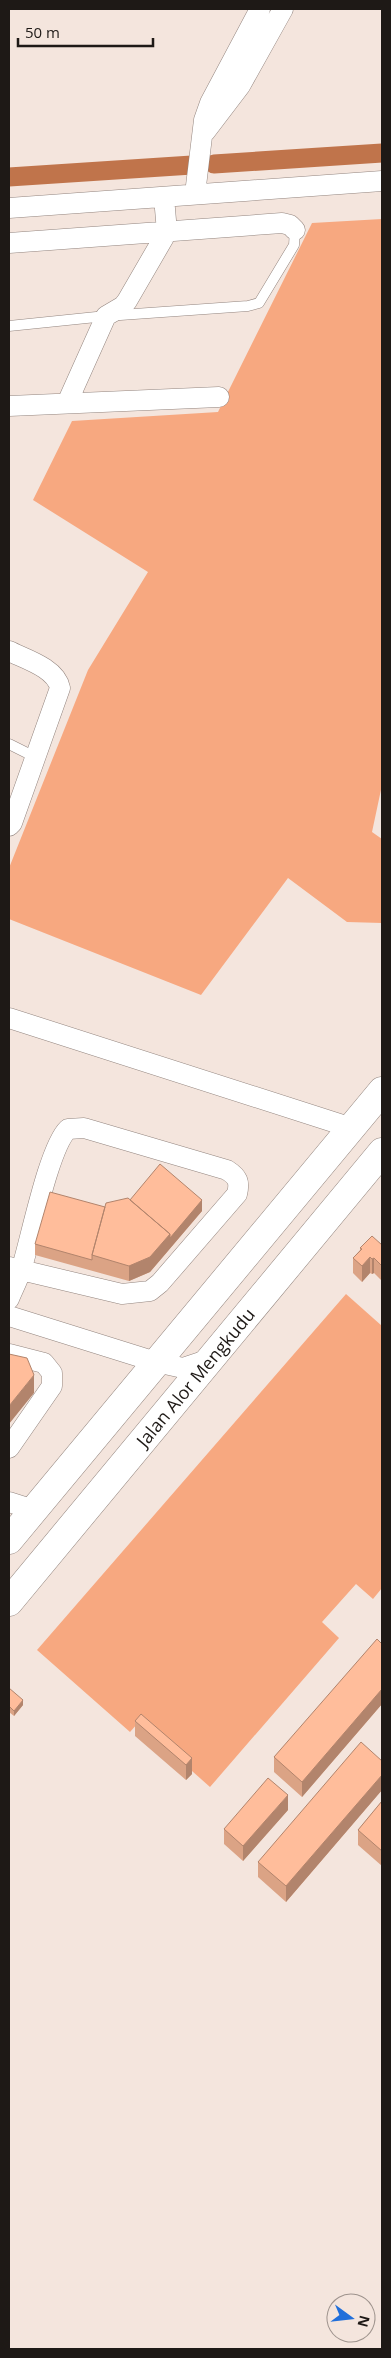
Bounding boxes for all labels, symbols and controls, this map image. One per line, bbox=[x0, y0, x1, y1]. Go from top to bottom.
scale bar bbox=[18, 15, 152, 47]
text: 50 m bbox=[25, 22, 60, 42]
street label: Jalan Alor Mengkudu bbox=[129, 1303, 260, 1453]
north arrow bbox=[326, 2293, 376, 2343]
text: N bbox=[353, 2314, 375, 2329]

